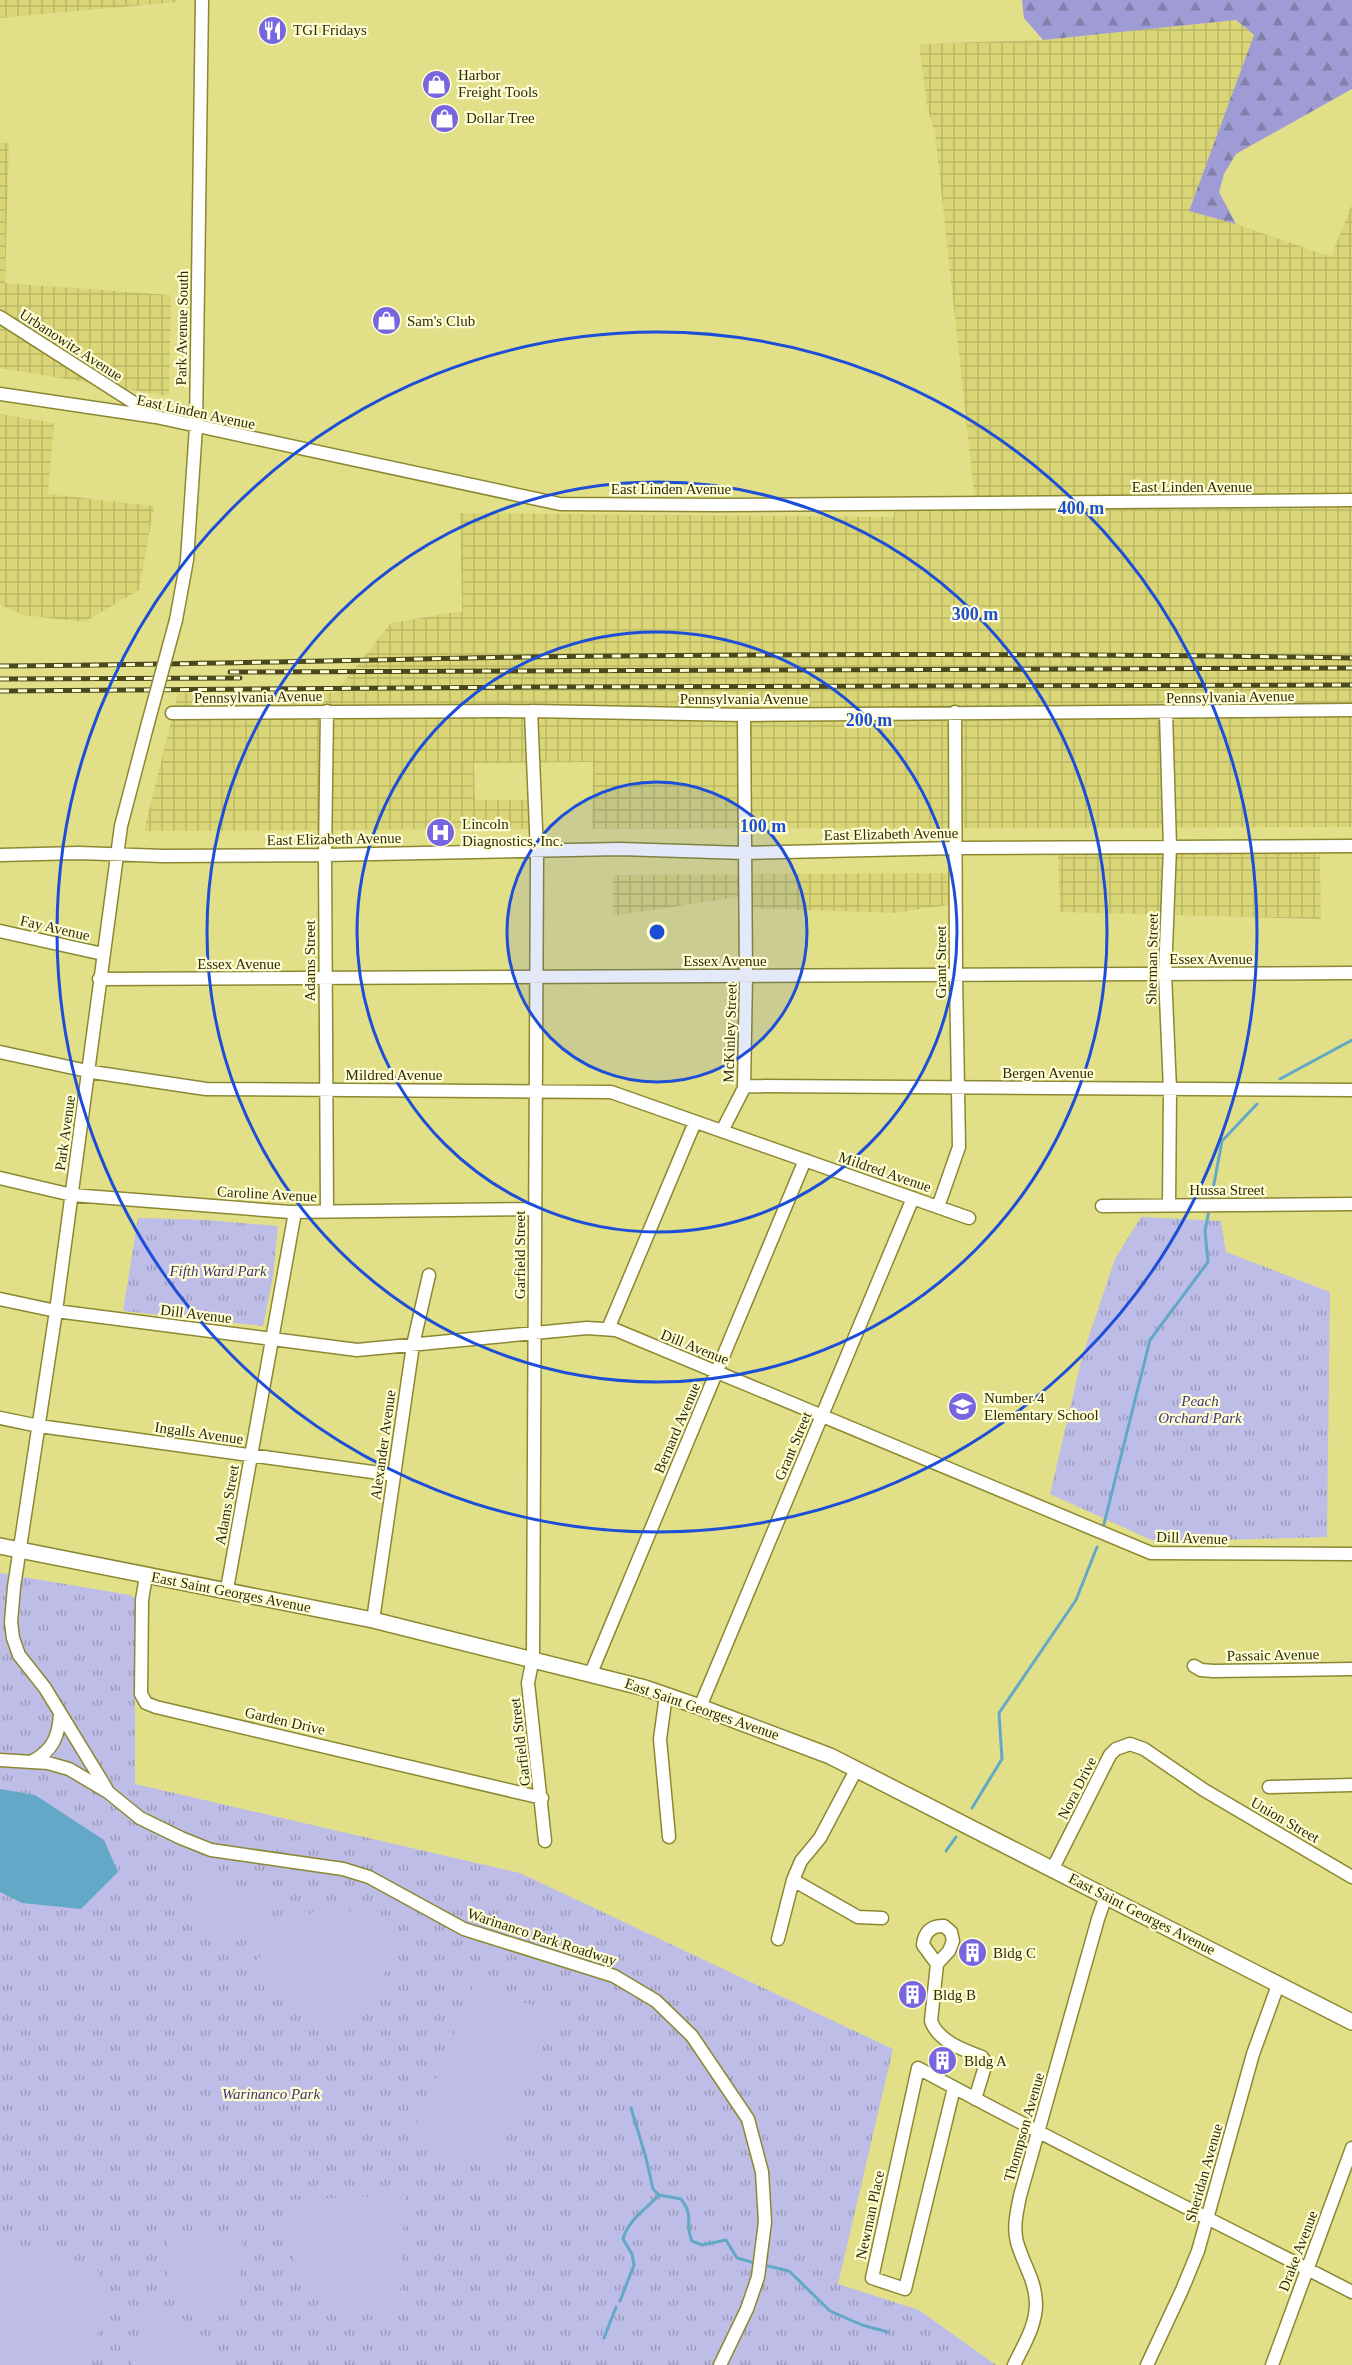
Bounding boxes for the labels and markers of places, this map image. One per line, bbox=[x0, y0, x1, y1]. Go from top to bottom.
restaurant icon: TGI Fridays bbox=[256, 14, 288, 46]
place label: TGI Fridays bbox=[293, 22, 367, 38]
place label: Harbor Freight Tools bbox=[458, 67, 538, 100]
shop icon: Harbor Freight Tools bbox=[421, 68, 453, 100]
shop icon: Dollar Tree bbox=[429, 102, 461, 134]
place label: Dollar Tree bbox=[466, 110, 535, 126]
shop icon: Sam's Club bbox=[370, 305, 402, 337]
place label: Sam's Club bbox=[407, 313, 475, 329]
place label: Lincoln Diagnostics, Inc. bbox=[462, 816, 563, 849]
hospital icon: Lincoln Diagnostics, Inc. bbox=[425, 817, 457, 849]
centre of rings bbox=[647, 922, 667, 942]
place label: Number 4 Elementary School bbox=[984, 1390, 1099, 1423]
school or university icon: Number 4 Elementary School bbox=[947, 1391, 979, 1423]
building icon: Bldg C bbox=[956, 1937, 988, 1969]
place label: Bldg C bbox=[993, 1945, 1036, 1961]
building icon: Bldg B bbox=[896, 1979, 928, 2011]
place label: Bldg B bbox=[933, 1987, 976, 2003]
building icon: Bldg A bbox=[927, 2045, 959, 2077]
place label: Bldg A bbox=[964, 2053, 1007, 2069]

